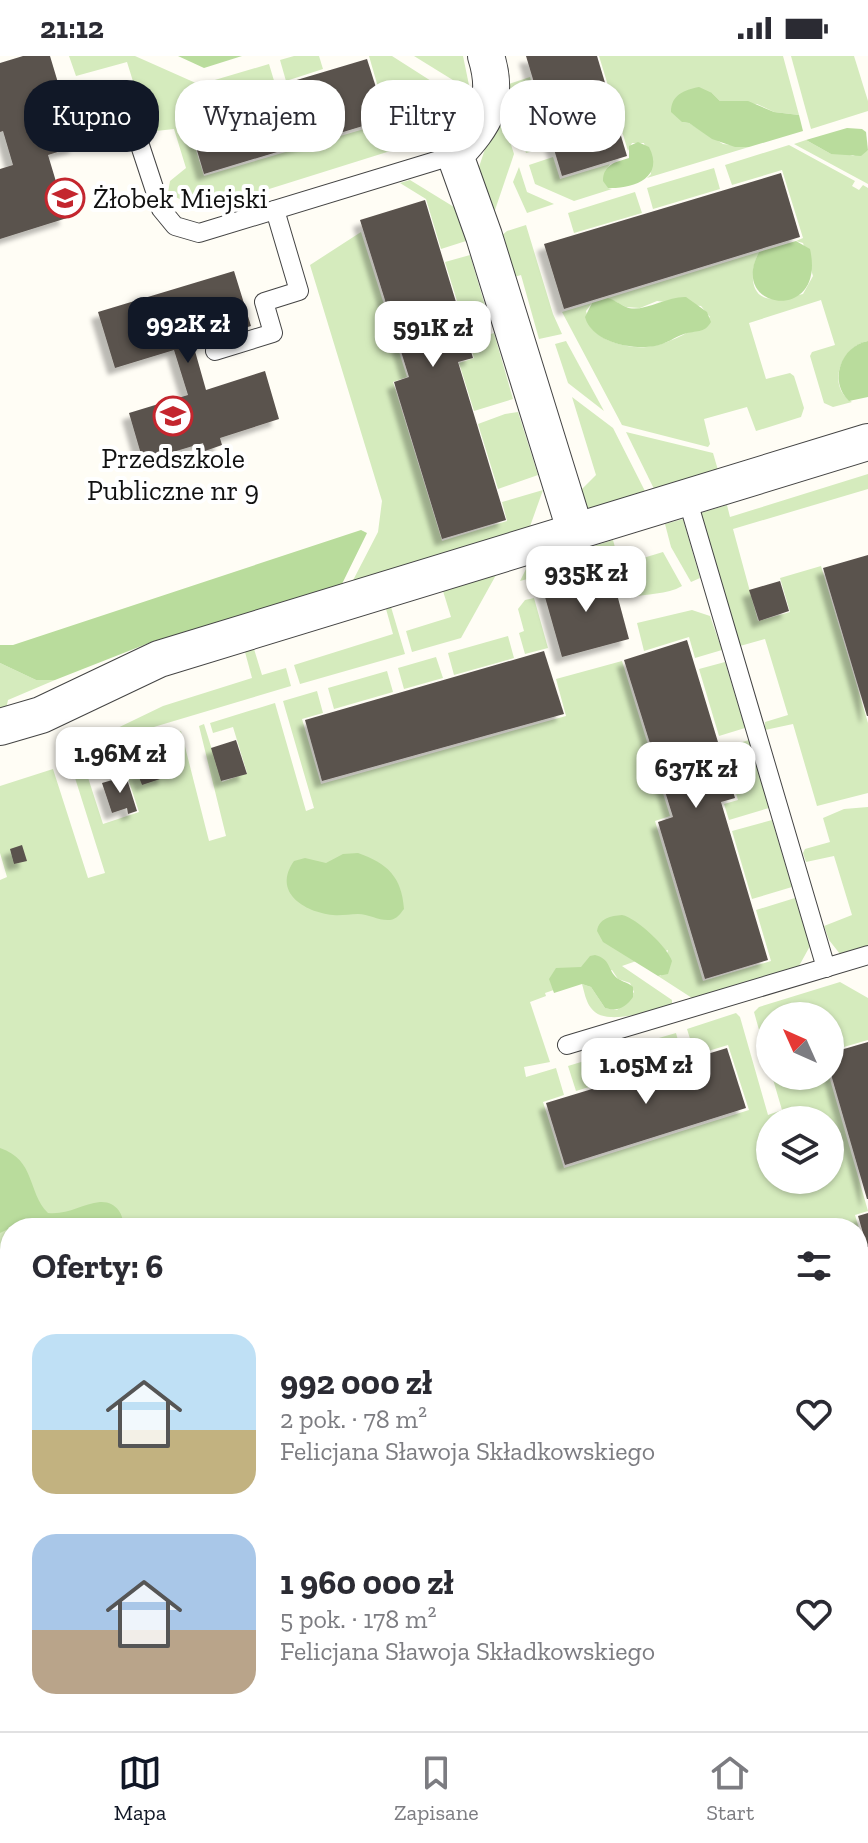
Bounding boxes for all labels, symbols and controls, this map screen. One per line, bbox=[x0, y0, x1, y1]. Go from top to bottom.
text: 21:12 bbox=[40, 10, 104, 46]
chip: Kupno bbox=[24, 80, 159, 152]
chip: Wynajem bbox=[175, 80, 345, 152]
chip: Filtry bbox=[361, 80, 484, 152]
chip: Nowe bbox=[500, 80, 625, 152]
school or university icon: Żłobek Miejski bbox=[44, 177, 86, 219]
place label: Żłobek Miejski bbox=[93, 182, 268, 215]
pin: 992K zł bbox=[114, 297, 262, 365]
pin: 591K zł bbox=[359, 301, 507, 369]
text: 992K zł bbox=[146, 307, 230, 339]
text: 591K zł bbox=[393, 311, 473, 343]
school or university icon: Przedszkole Publiczne nr 9 bbox=[152, 395, 194, 437]
place label: Przedszkole Publiczne nr 9 bbox=[87, 442, 259, 507]
pin: 935K zł bbox=[512, 546, 660, 614]
text: 935K zł bbox=[544, 556, 628, 588]
pin: 1.96M zł bbox=[37, 727, 203, 795]
text: 1.96M zł bbox=[74, 737, 166, 769]
pin: 637K zł bbox=[622, 742, 770, 810]
text: 637K zł bbox=[654, 752, 738, 784]
north arrow bbox=[756, 1002, 844, 1090]
map controls bbox=[756, 1002, 844, 1194]
pin: 1.05M zł bbox=[563, 1038, 729, 1106]
text: 1.05M zł bbox=[599, 1048, 693, 1080]
button: layers bbox=[756, 1106, 844, 1194]
icon: filters bbox=[792, 1244, 836, 1288]
text: Oferty: 6 bbox=[32, 1246, 163, 1287]
text: 992 000 zł bbox=[280, 1362, 432, 1403]
icon: home bbox=[96, 1366, 192, 1462]
icon: heart bbox=[792, 1392, 836, 1436]
text: 2 pok. · 78 m² bbox=[280, 1403, 427, 1435]
text: Felicjana Sławoja Składkowskiego bbox=[280, 1435, 655, 1467]
text: 1 960 000 zł bbox=[280, 1562, 454, 1603]
icon: home bbox=[96, 1566, 192, 1662]
icon: heart bbox=[792, 1592, 836, 1636]
text: 5 pok. · 178 m² bbox=[280, 1603, 437, 1635]
text: Felicjana Sławoja Składkowskiego bbox=[280, 1635, 655, 1667]
tab: Mapa bbox=[114, 1751, 166, 1826]
tab: Zapisane bbox=[394, 1751, 479, 1826]
tab: Start bbox=[706, 1751, 754, 1826]

